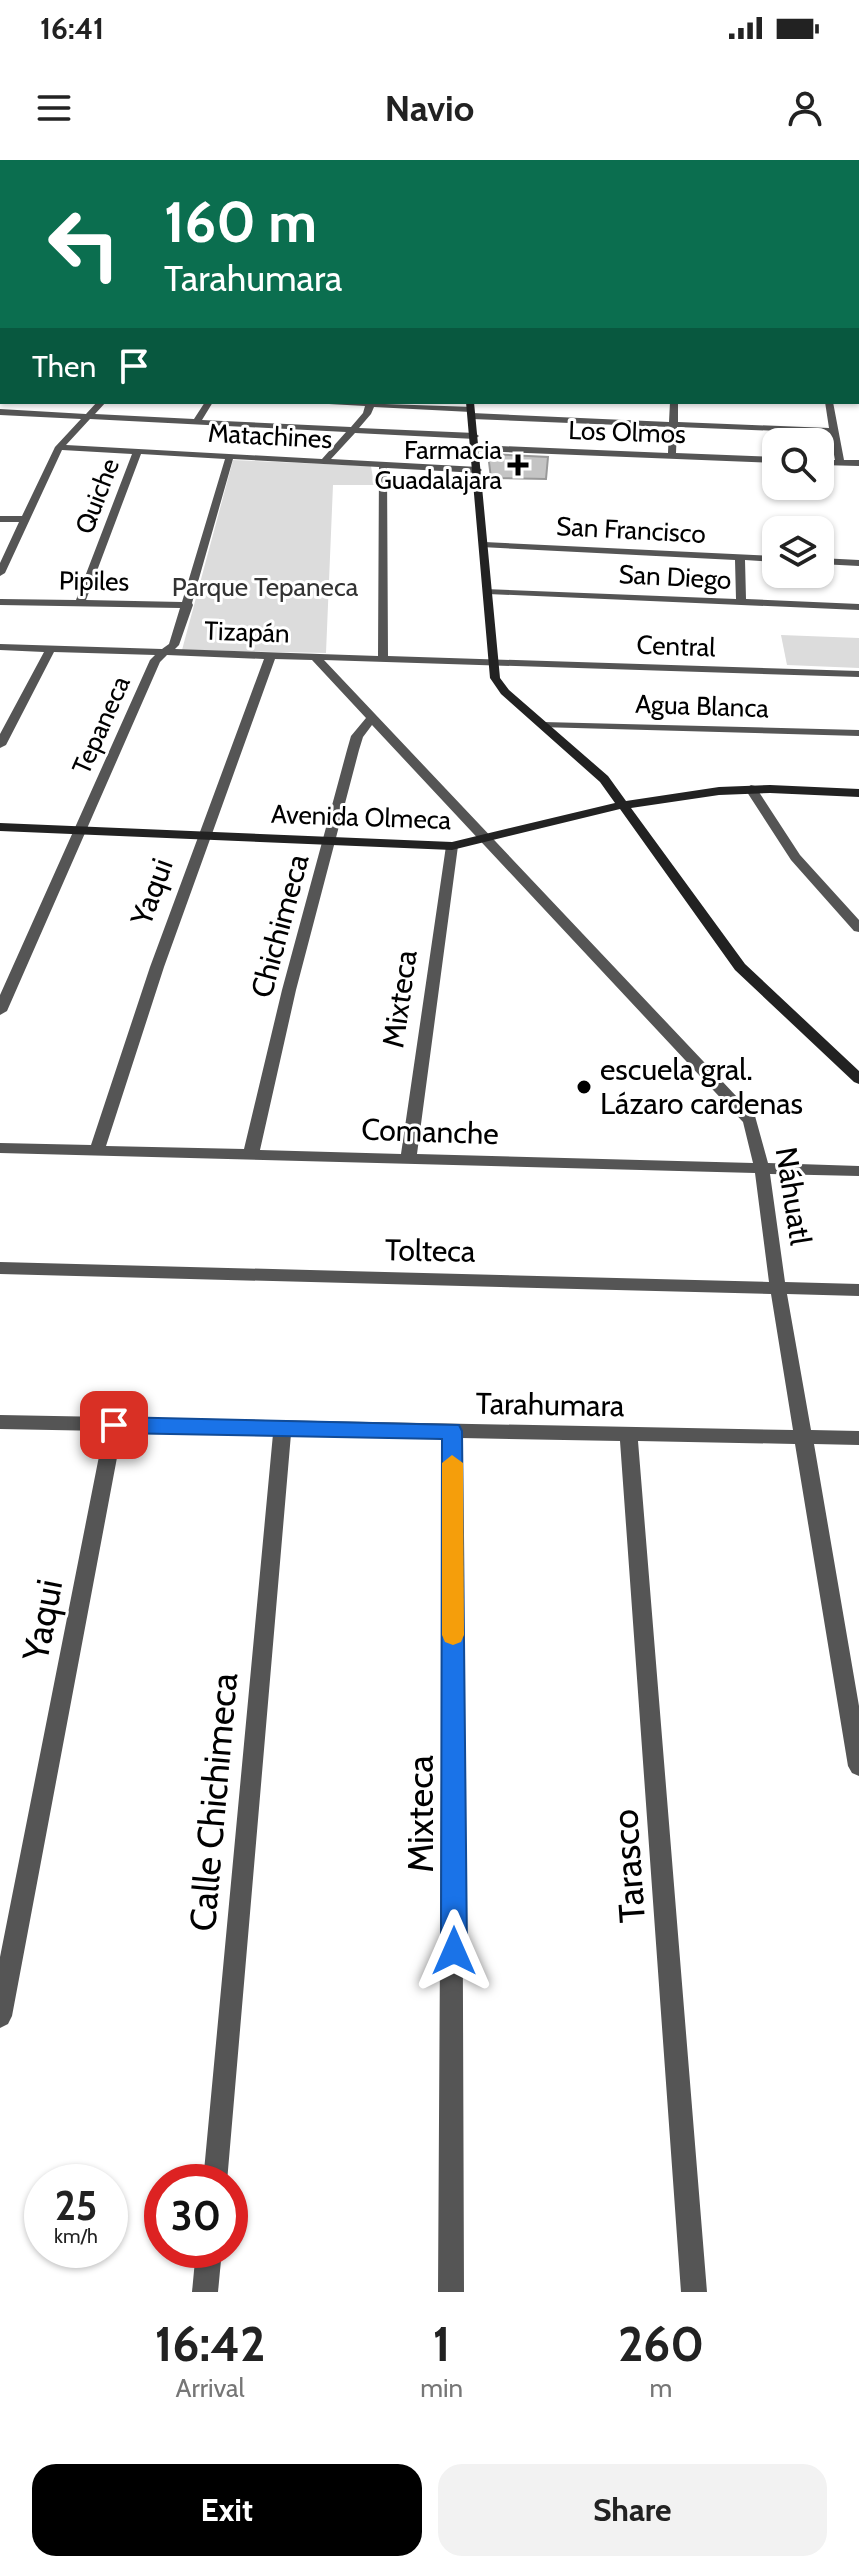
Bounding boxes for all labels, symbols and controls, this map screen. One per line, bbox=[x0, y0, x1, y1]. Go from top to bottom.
text: 16:41 bbox=[40, 10, 104, 47]
icon: menu bbox=[32, 86, 76, 130]
text: Navio bbox=[385, 86, 474, 130]
icon: person bbox=[783, 86, 827, 130]
text: 160 m bbox=[164, 188, 317, 256]
icon: left bbox=[32, 192, 136, 296]
text: Tarahumara bbox=[164, 256, 342, 300]
icon: arrive bbox=[112, 344, 156, 388]
text: Then bbox=[32, 348, 96, 385]
street label: Los Olmos bbox=[568, 414, 687, 450]
street label: Matachines bbox=[207, 417, 333, 455]
map controls bbox=[762, 428, 834, 588]
button: search bbox=[762, 428, 834, 500]
place label: Farmacia Guadalajara bbox=[375, 434, 503, 496]
street label: Quiche bbox=[68, 454, 126, 538]
marker: Farmacia Guadalajara bbox=[509, 456, 527, 474]
street label: San Francisco bbox=[555, 510, 707, 550]
button: layers bbox=[762, 516, 834, 588]
street label: San Diego bbox=[618, 558, 732, 596]
street label: Pipiles bbox=[59, 564, 130, 598]
park label: Parque Tepaneca bbox=[172, 571, 359, 603]
street label: Tizapán bbox=[204, 615, 290, 649]
street label: Central bbox=[636, 629, 716, 663]
street label: Tepaneca bbox=[65, 670, 137, 779]
street label: Agua Blanca bbox=[635, 688, 770, 724]
street label: Avenida Olmeca bbox=[270, 798, 452, 836]
street label: Chichimeca bbox=[243, 849, 317, 1002]
street label: Yaqui bbox=[122, 853, 181, 931]
street label: Mixteca bbox=[374, 947, 425, 1050]
place label: escuela gral. Lázaro cardenas bbox=[600, 1051, 803, 1122]
marker: escuela gral. Lázaro cardenas bbox=[575, 1078, 593, 1096]
street label: Comanche bbox=[361, 1111, 499, 1152]
street label: Náhuatl bbox=[768, 1144, 819, 1247]
street label: Tolteca bbox=[384, 1231, 476, 1270]
street label: Tarahumara bbox=[475, 1385, 625, 1424]
pin bbox=[80, 1391, 148, 1459]
icon: arrive bbox=[92, 1403, 136, 1447]
street label: Yaqui bbox=[12, 1576, 71, 1665]
street label: Calle Chichimeca bbox=[180, 1671, 246, 1933]
street label: Mixteca bbox=[398, 1755, 442, 1873]
street label: Tarasco bbox=[602, 1808, 654, 1924]
position arrow bbox=[412, 1909, 496, 1993]
speed limit sign: 30 bbox=[144, 2164, 248, 2268]
text: 25 bbox=[55, 2181, 97, 2230]
text: km/h bbox=[54, 2224, 98, 2248]
text: 16:42 bbox=[155, 2315, 265, 2373]
text: 1 bbox=[433, 2315, 450, 2373]
text: 260 bbox=[618, 2315, 704, 2373]
text: Arrival bbox=[175, 2372, 245, 2404]
text: min bbox=[420, 2372, 463, 2404]
text: m bbox=[650, 2372, 672, 2404]
button: Exit bbox=[32, 2464, 422, 2556]
button: Share bbox=[438, 2464, 827, 2556]

